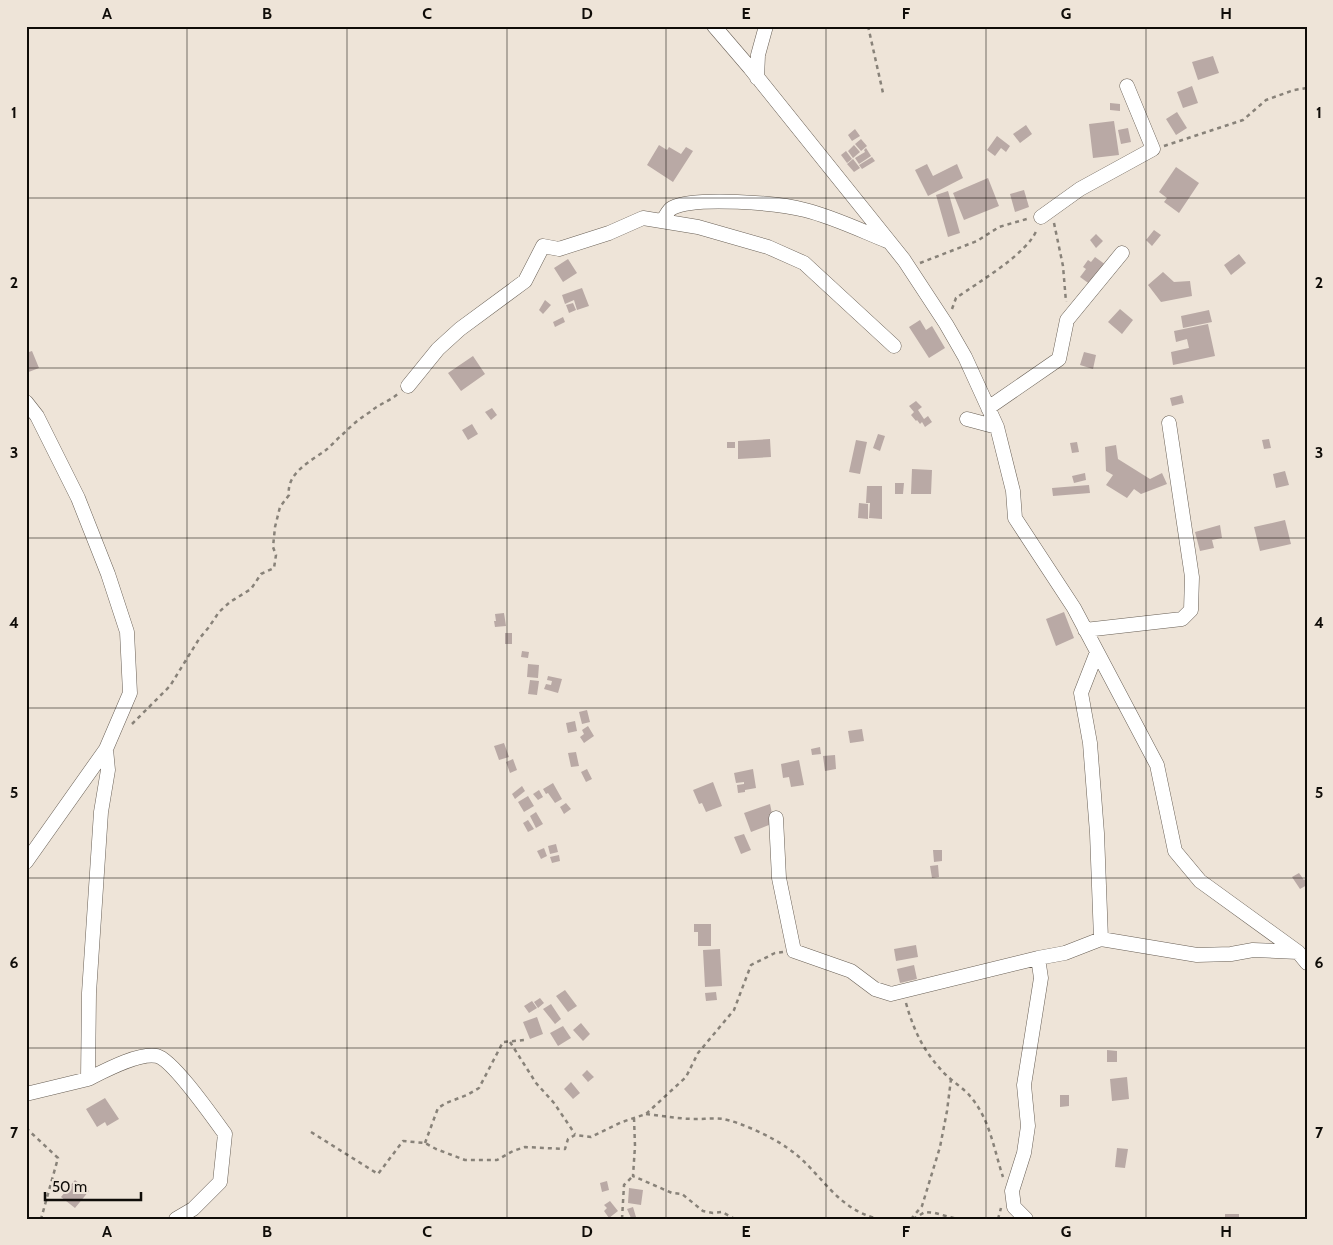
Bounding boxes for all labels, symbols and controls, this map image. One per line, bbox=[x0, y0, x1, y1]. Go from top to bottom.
text: A bbox=[102, 4, 112, 23]
text: B bbox=[262, 4, 272, 23]
text: C bbox=[422, 4, 432, 23]
text: D bbox=[581, 4, 593, 23]
text: E bbox=[741, 4, 751, 23]
text: F bbox=[902, 4, 911, 23]
text: G bbox=[1061, 4, 1071, 23]
text: H bbox=[1220, 4, 1232, 23]
text: 1 bbox=[11, 103, 17, 122]
text: 1 bbox=[1316, 103, 1322, 122]
text: 2 bbox=[10, 273, 18, 292]
text: 2 bbox=[1315, 273, 1323, 292]
text: 3 bbox=[10, 443, 18, 462]
text: 3 bbox=[1315, 443, 1323, 462]
text: 4 bbox=[9, 613, 19, 632]
text: 4 bbox=[1314, 613, 1324, 632]
text: 5 bbox=[10, 783, 18, 802]
text: 5 bbox=[1315, 783, 1323, 802]
text: 6 bbox=[10, 953, 19, 972]
text: 6 bbox=[1315, 953, 1324, 972]
text: 7 bbox=[10, 1123, 19, 1142]
text: 7 bbox=[1315, 1123, 1324, 1142]
scale bar bbox=[45, 1170, 141, 1202]
text: 50 m bbox=[52, 1178, 87, 1196]
text: A bbox=[102, 1222, 112, 1241]
text: B bbox=[262, 1222, 272, 1241]
text: C bbox=[422, 1222, 432, 1241]
text: D bbox=[581, 1222, 593, 1241]
text: E bbox=[741, 1222, 751, 1241]
text: F bbox=[902, 1222, 911, 1241]
text: G bbox=[1061, 1222, 1071, 1241]
text: H bbox=[1220, 1222, 1232, 1241]

